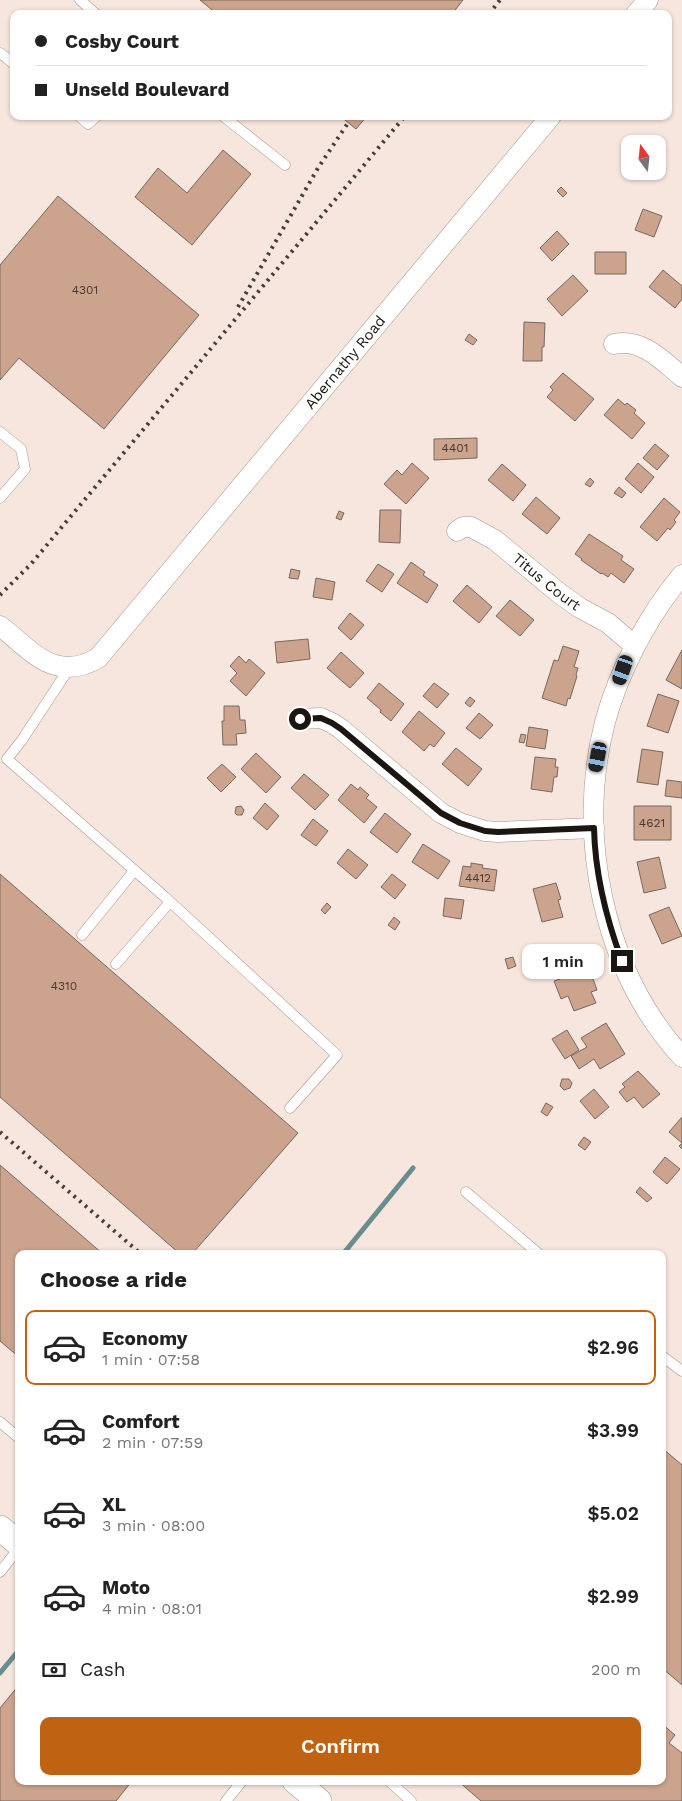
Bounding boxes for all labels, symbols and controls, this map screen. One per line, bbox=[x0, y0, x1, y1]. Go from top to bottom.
text: Cosby Court bbox=[65, 30, 179, 53]
text: Unseld Boulevard bbox=[65, 78, 229, 101]
north arrow bbox=[621, 135, 666, 180]
map controls bbox=[621, 135, 666, 180]
house number: 4301 bbox=[72, 283, 98, 297]
street label: Abernathy Road bbox=[301, 312, 389, 413]
house number: 4401 bbox=[442, 441, 468, 455]
street label: Titus Court bbox=[509, 549, 585, 615]
car bbox=[611, 653, 634, 687]
route start bbox=[289, 708, 311, 730]
car bbox=[587, 741, 608, 773]
house number: 4621 bbox=[639, 816, 665, 830]
house number: 4412 bbox=[465, 871, 491, 885]
callout: 1 min bbox=[522, 944, 604, 978]
route end bbox=[611, 950, 633, 972]
text: 1 min bbox=[542, 952, 584, 971]
house number: 4310 bbox=[51, 979, 77, 993]
text: Choose a ride bbox=[40, 1267, 187, 1292]
icon: car bbox=[42, 1325, 87, 1370]
text: Economy bbox=[102, 1327, 187, 1350]
text: $2.96 bbox=[587, 1336, 639, 1359]
text: 1 min · 07:58 bbox=[102, 1350, 200, 1369]
icon: car bbox=[42, 1408, 87, 1453]
text: Comfort bbox=[102, 1410, 180, 1433]
text: $3.99 bbox=[587, 1419, 639, 1442]
text: 2 min · 07:59 bbox=[102, 1433, 203, 1452]
icon: car bbox=[42, 1491, 87, 1536]
text: XL bbox=[102, 1493, 126, 1516]
text: $5.02 bbox=[588, 1502, 639, 1525]
text: 3 min · 08:00 bbox=[102, 1516, 205, 1535]
icon: car bbox=[42, 1574, 87, 1619]
text: Moto bbox=[102, 1576, 150, 1599]
text: $2.99 bbox=[587, 1585, 639, 1608]
text: 4 min · 08:01 bbox=[102, 1599, 202, 1618]
icon: cash bbox=[40, 1656, 68, 1684]
text: Cash bbox=[80, 1658, 126, 1681]
text: 200 m bbox=[591, 1660, 641, 1679]
button: Confirm bbox=[40, 1717, 641, 1775]

